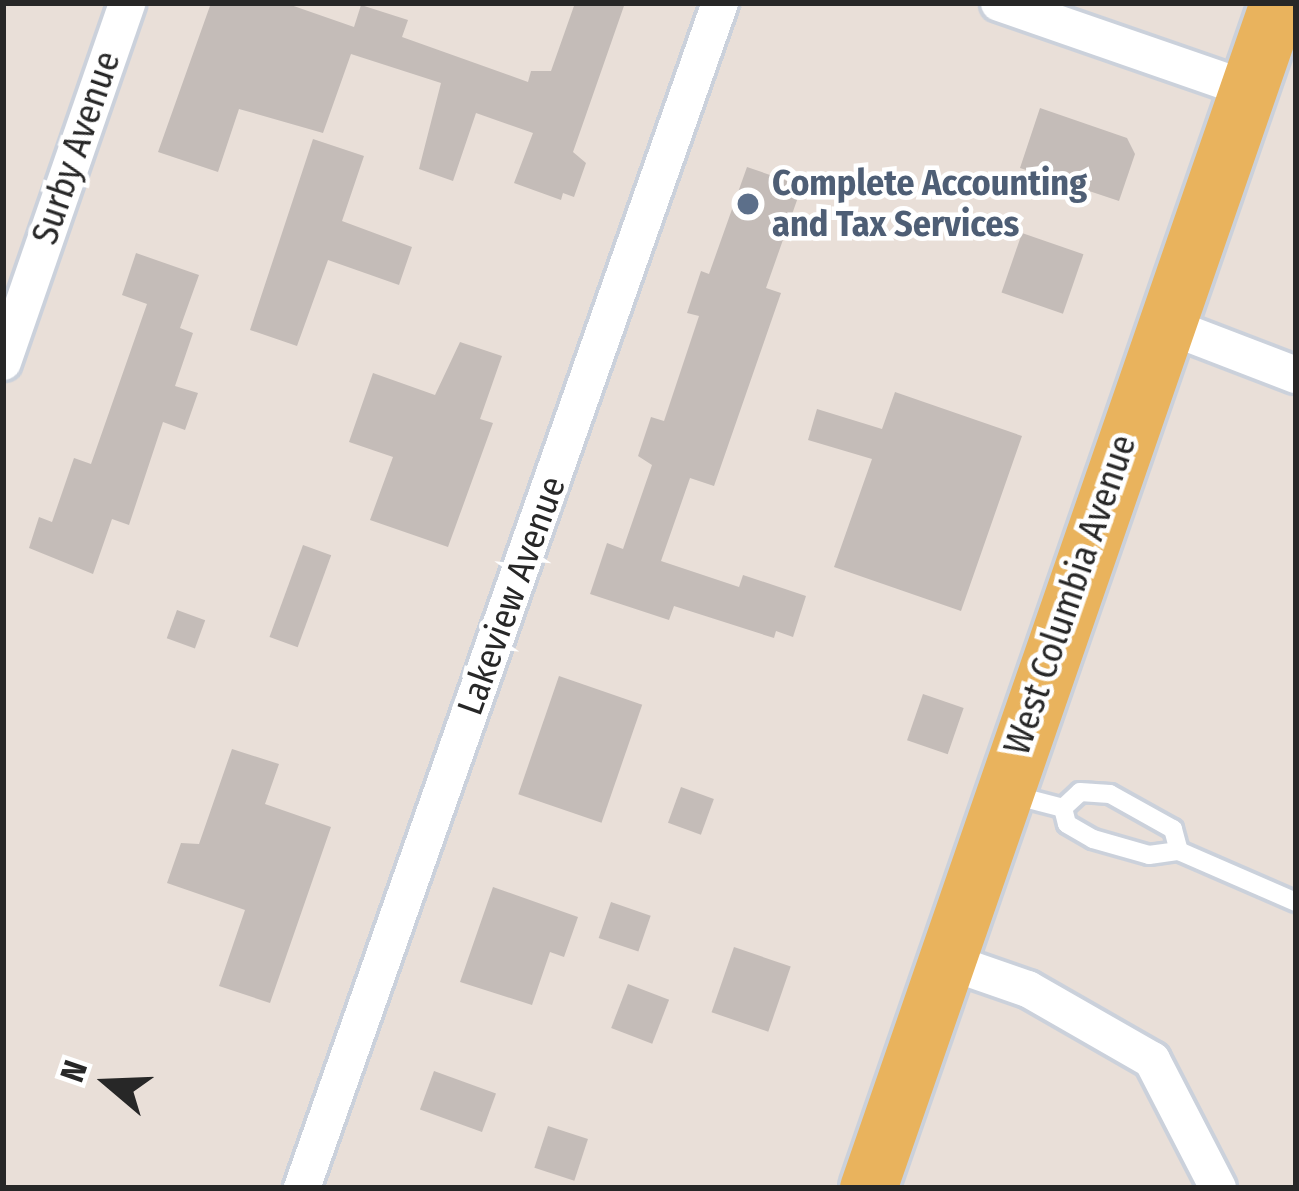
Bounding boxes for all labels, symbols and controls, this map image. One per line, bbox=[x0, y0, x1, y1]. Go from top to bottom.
street label: Surby Avenue bbox=[24, 46, 130, 250]
place label: Complete Accounting and Tax Services bbox=[772, 161, 1087, 246]
marker: Complete Accounting and Tax Services bbox=[735, 191, 761, 217]
street label: West Columbia Avenue bbox=[996, 430, 1146, 760]
street label: Lakeview Avenue bbox=[449, 471, 575, 721]
north arrow bbox=[48, 1023, 168, 1143]
text: N bbox=[52, 1055, 96, 1087]

